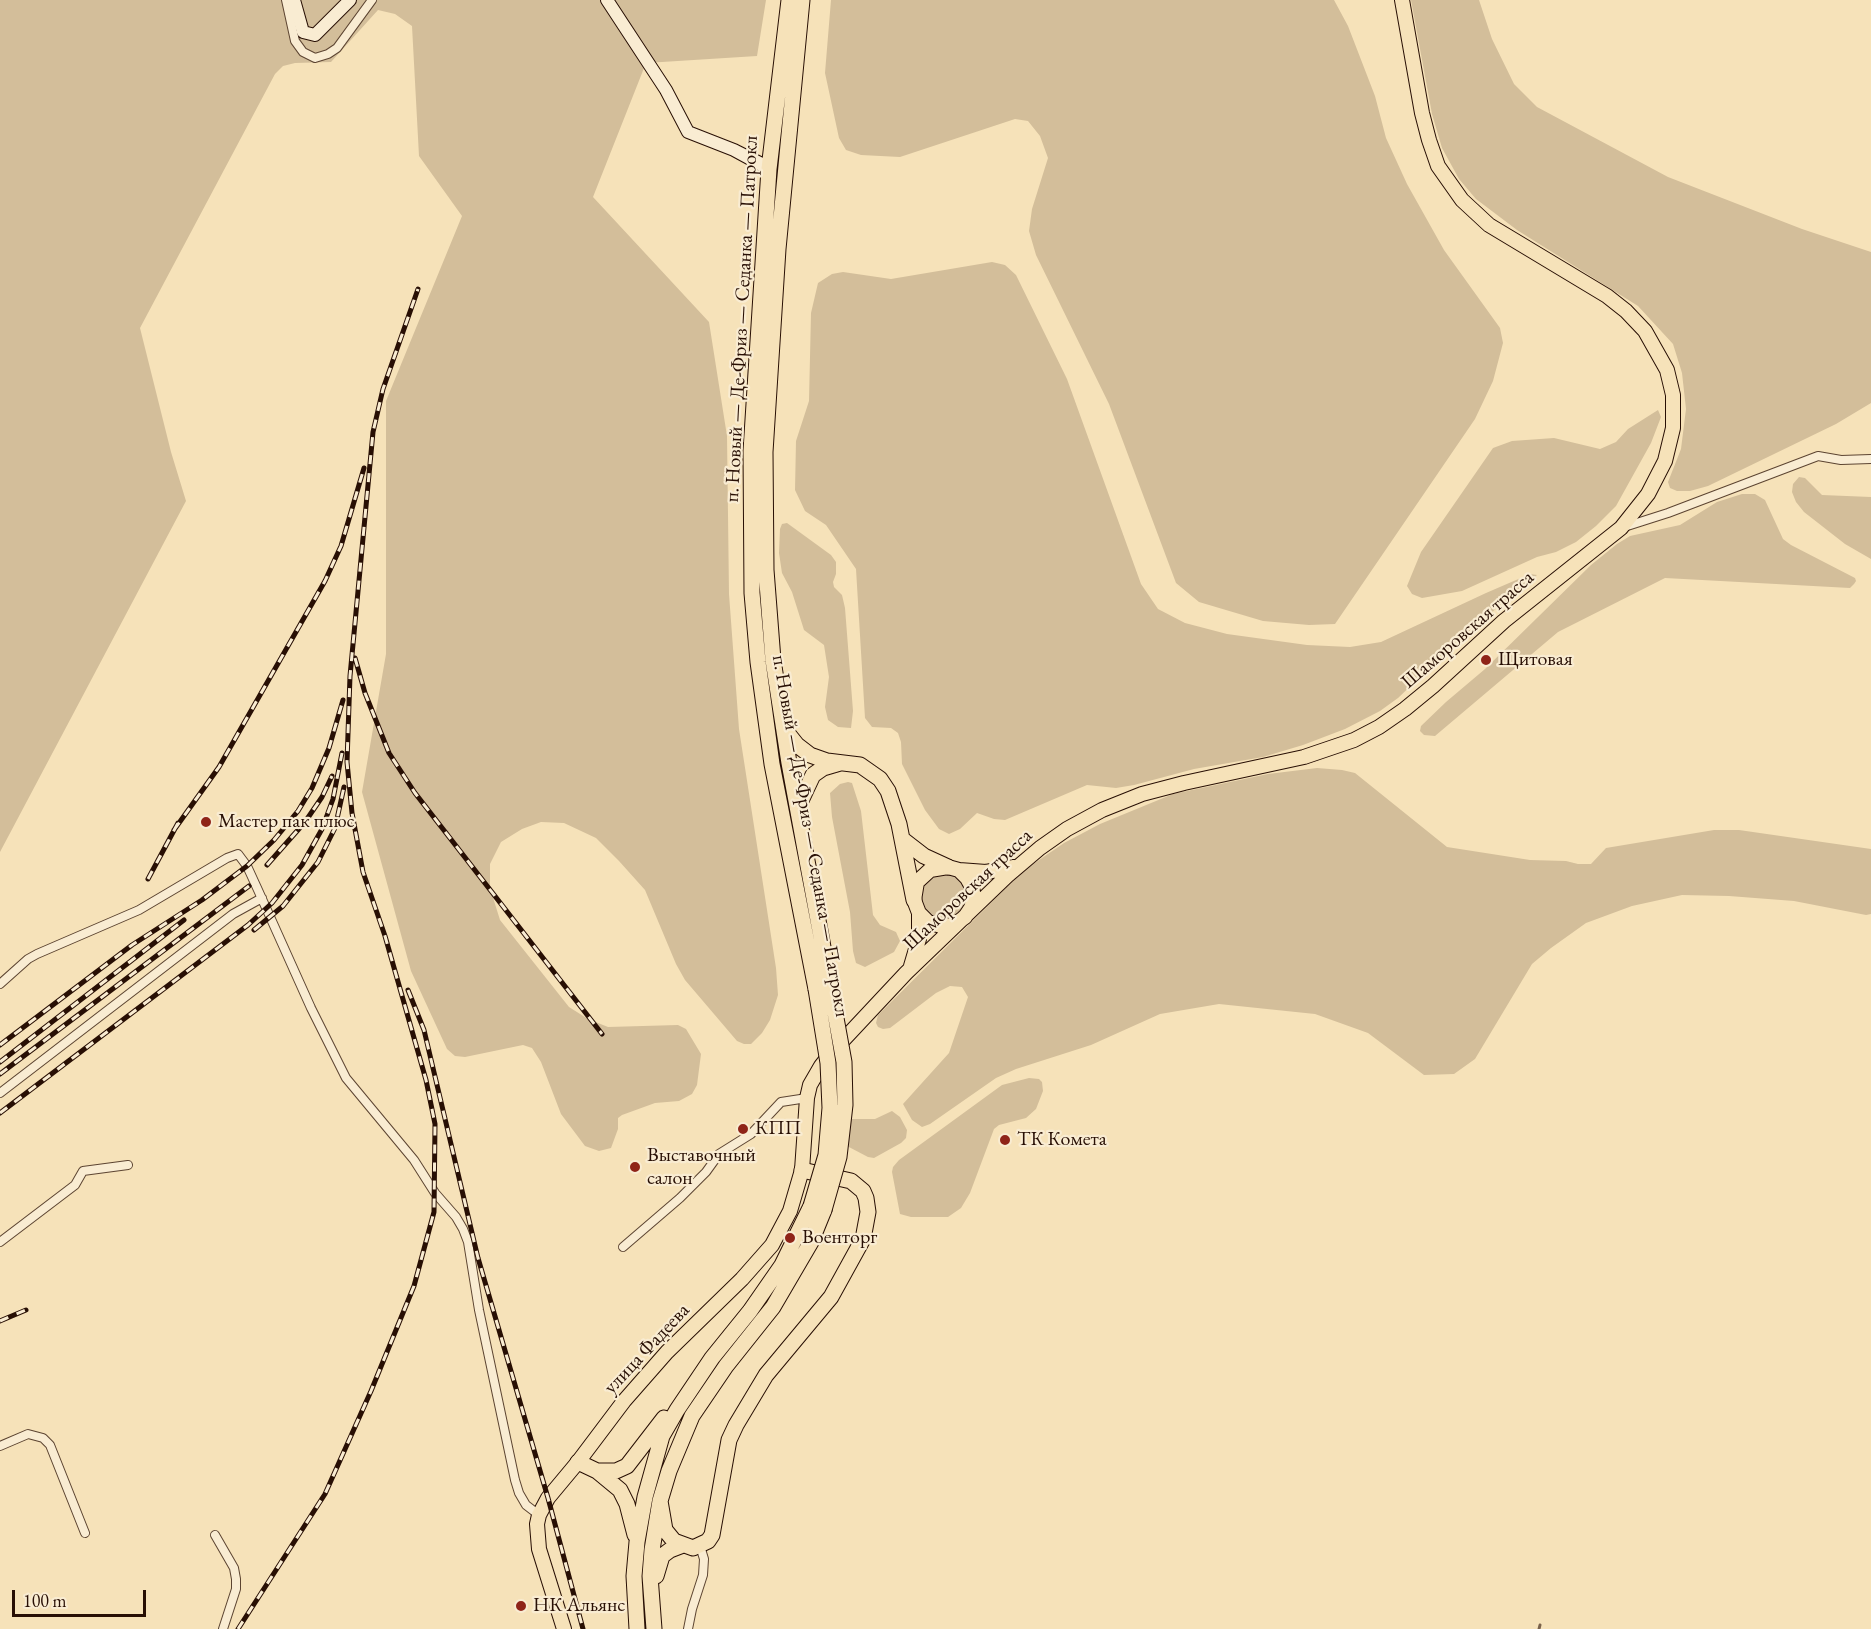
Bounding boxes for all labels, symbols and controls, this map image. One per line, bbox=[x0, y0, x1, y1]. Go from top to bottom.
street label: п. Новый — Де-Фриз — Седанка — Патрокл bbox=[720, 135, 764, 503]
street label: Шаморовская трасса bbox=[1397, 566, 1539, 694]
place label: Щитовая bbox=[1498, 648, 1573, 672]
street label: п. Новый — Де-Фриз — Седанка — Патрокл bbox=[766, 653, 854, 1019]
marker: Щитовая bbox=[1479, 653, 1493, 667]
place label: Мастер пак плюс bbox=[218, 810, 355, 834]
marker: Мастер пак плюс bbox=[199, 815, 213, 829]
street label: Шаморовская трасса bbox=[899, 824, 1037, 956]
place label: КПП bbox=[755, 1117, 801, 1141]
marker: КПП bbox=[736, 1122, 750, 1136]
place label: ТК Комета bbox=[1017, 1128, 1107, 1152]
marker: ТК Комета bbox=[998, 1133, 1012, 1147]
place label: Выставочный салон bbox=[647, 1144, 756, 1191]
marker: Выставочный салон bbox=[628, 1160, 642, 1174]
place label: Военторг bbox=[802, 1226, 877, 1250]
marker: Военторг bbox=[783, 1231, 797, 1245]
street label: улица Фадеева bbox=[599, 1299, 695, 1399]
scale bar bbox=[15, 1578, 148, 1616]
text: 100 m bbox=[23, 1589, 67, 1612]
place label: НК Альянс bbox=[533, 1594, 625, 1618]
marker: НК Альянс bbox=[514, 1599, 528, 1613]

